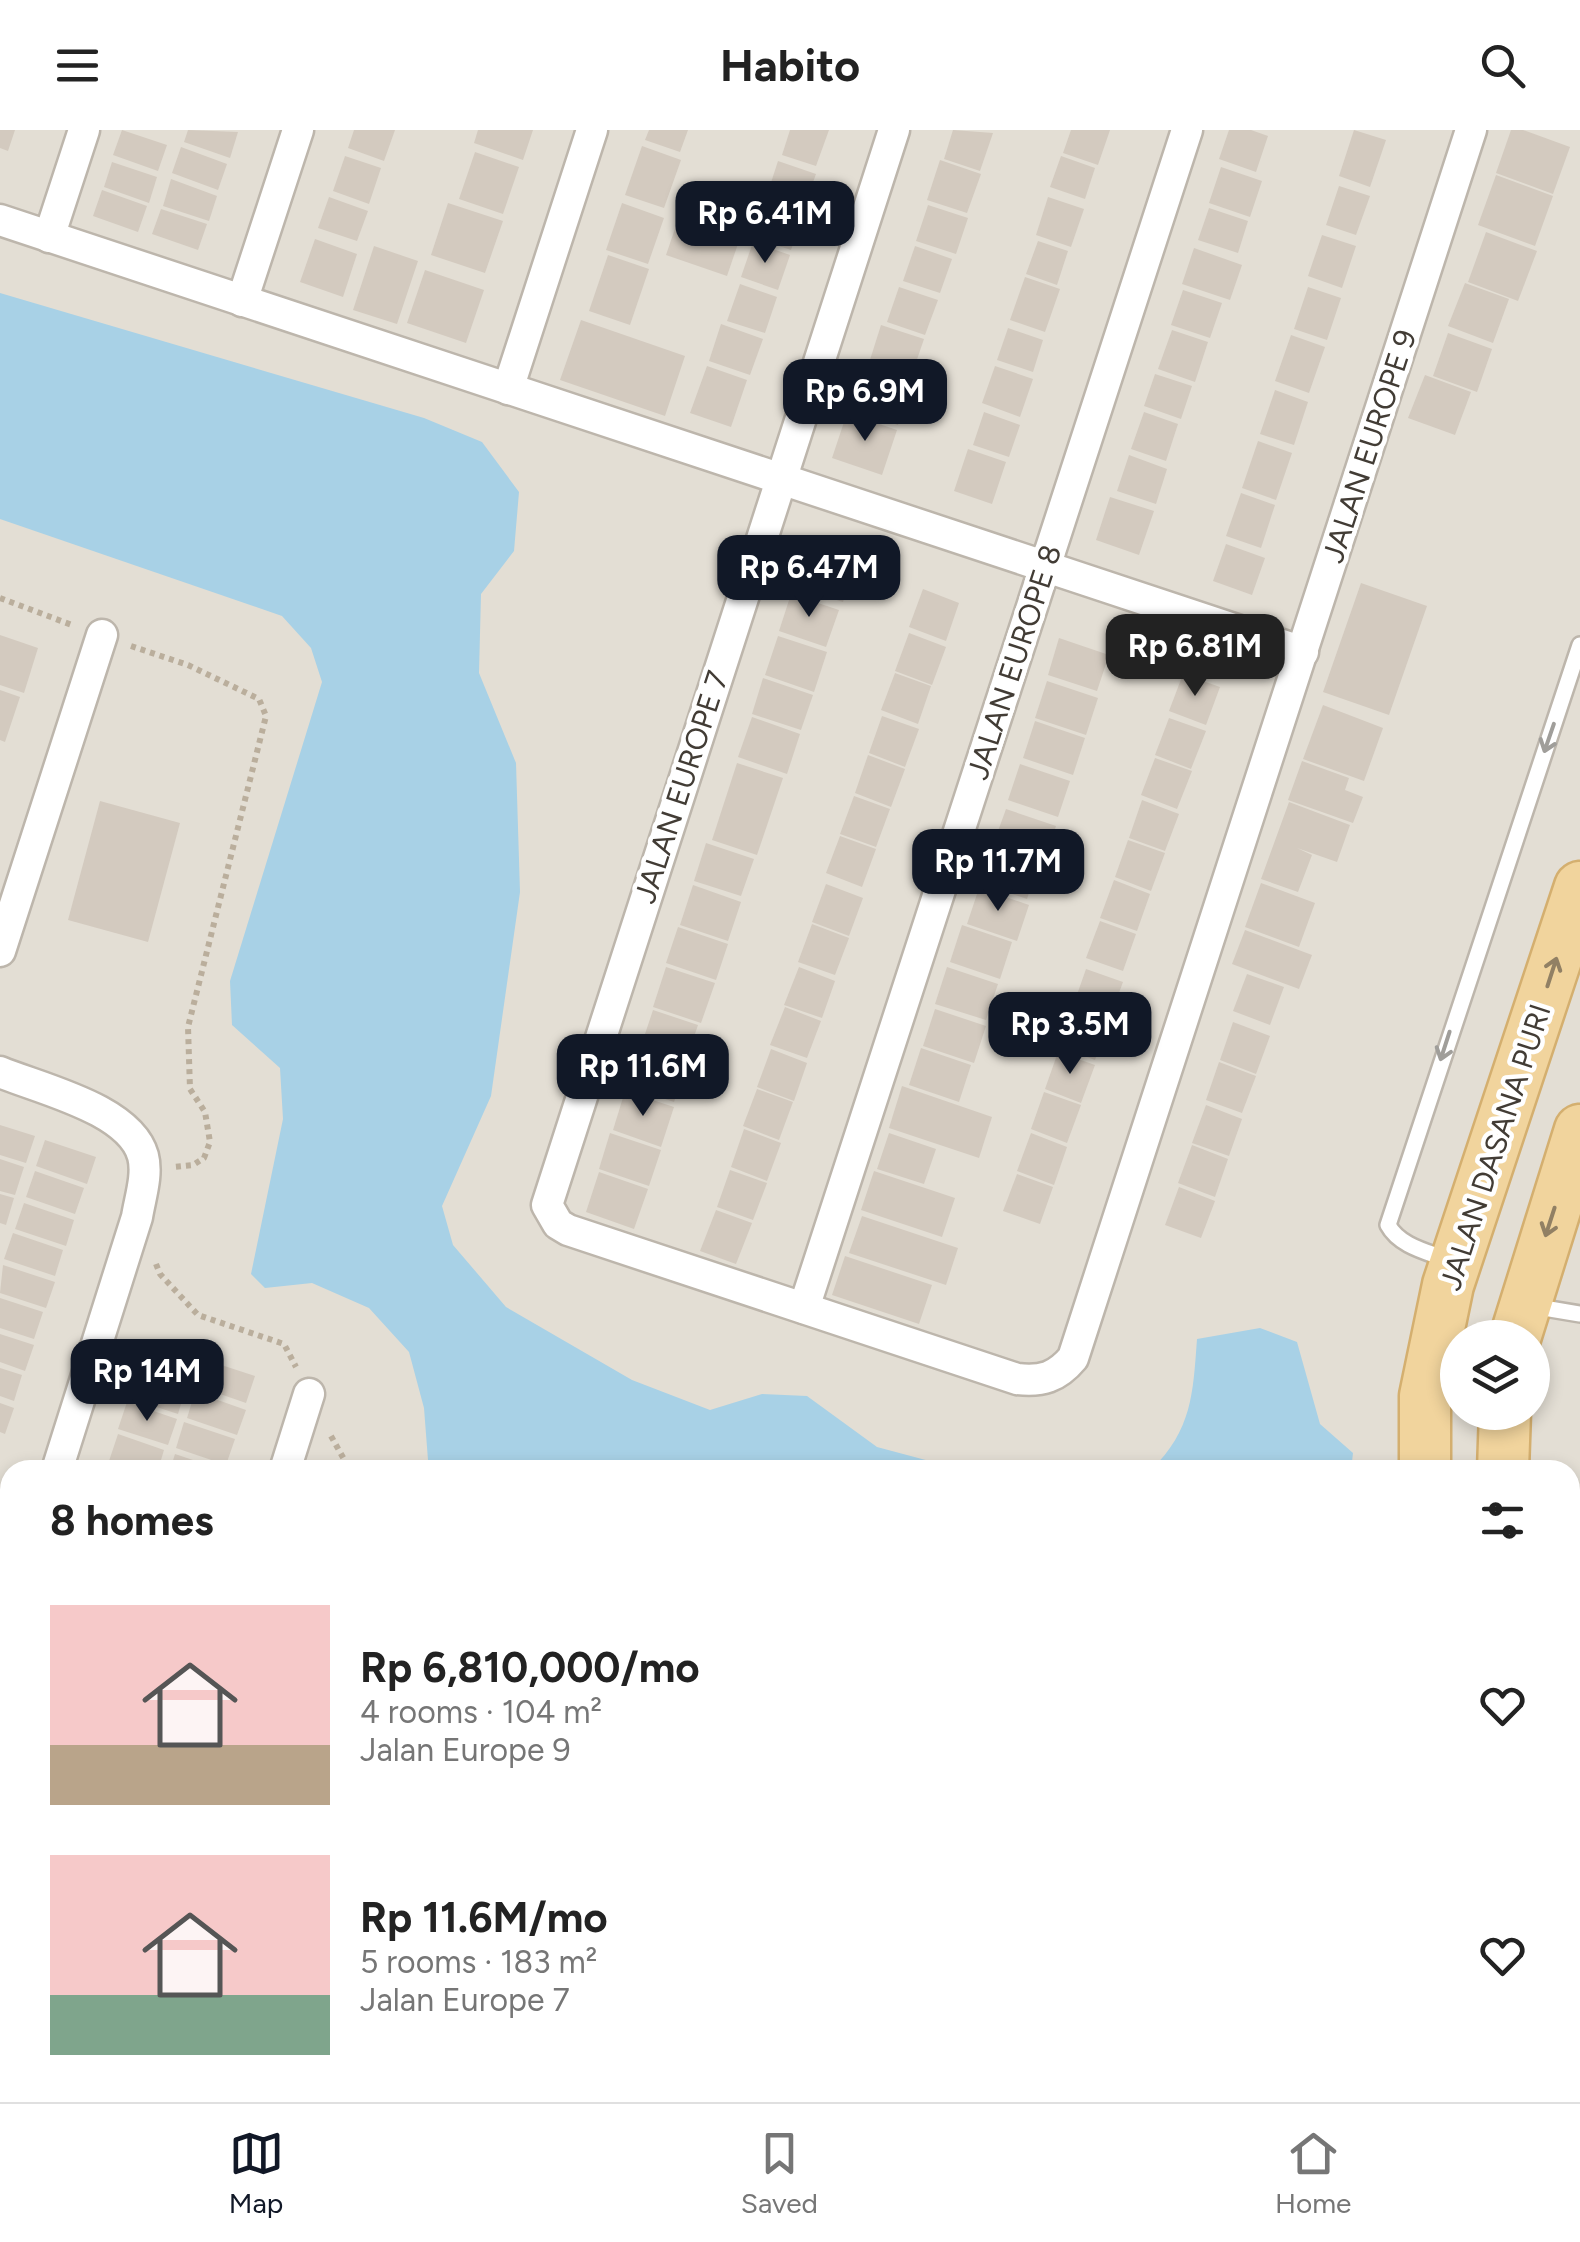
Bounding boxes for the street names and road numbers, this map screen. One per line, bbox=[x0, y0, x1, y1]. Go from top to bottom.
street label: JALAN EUROPE 9 bbox=[1314, 325, 1424, 567]
street label: JALAN EUROPE 8 bbox=[959, 540, 1069, 784]
street label: JALAN EUROPE 7 bbox=[626, 666, 736, 908]
street label: JALAN DASANA PURI bbox=[1431, 999, 1559, 1295]

